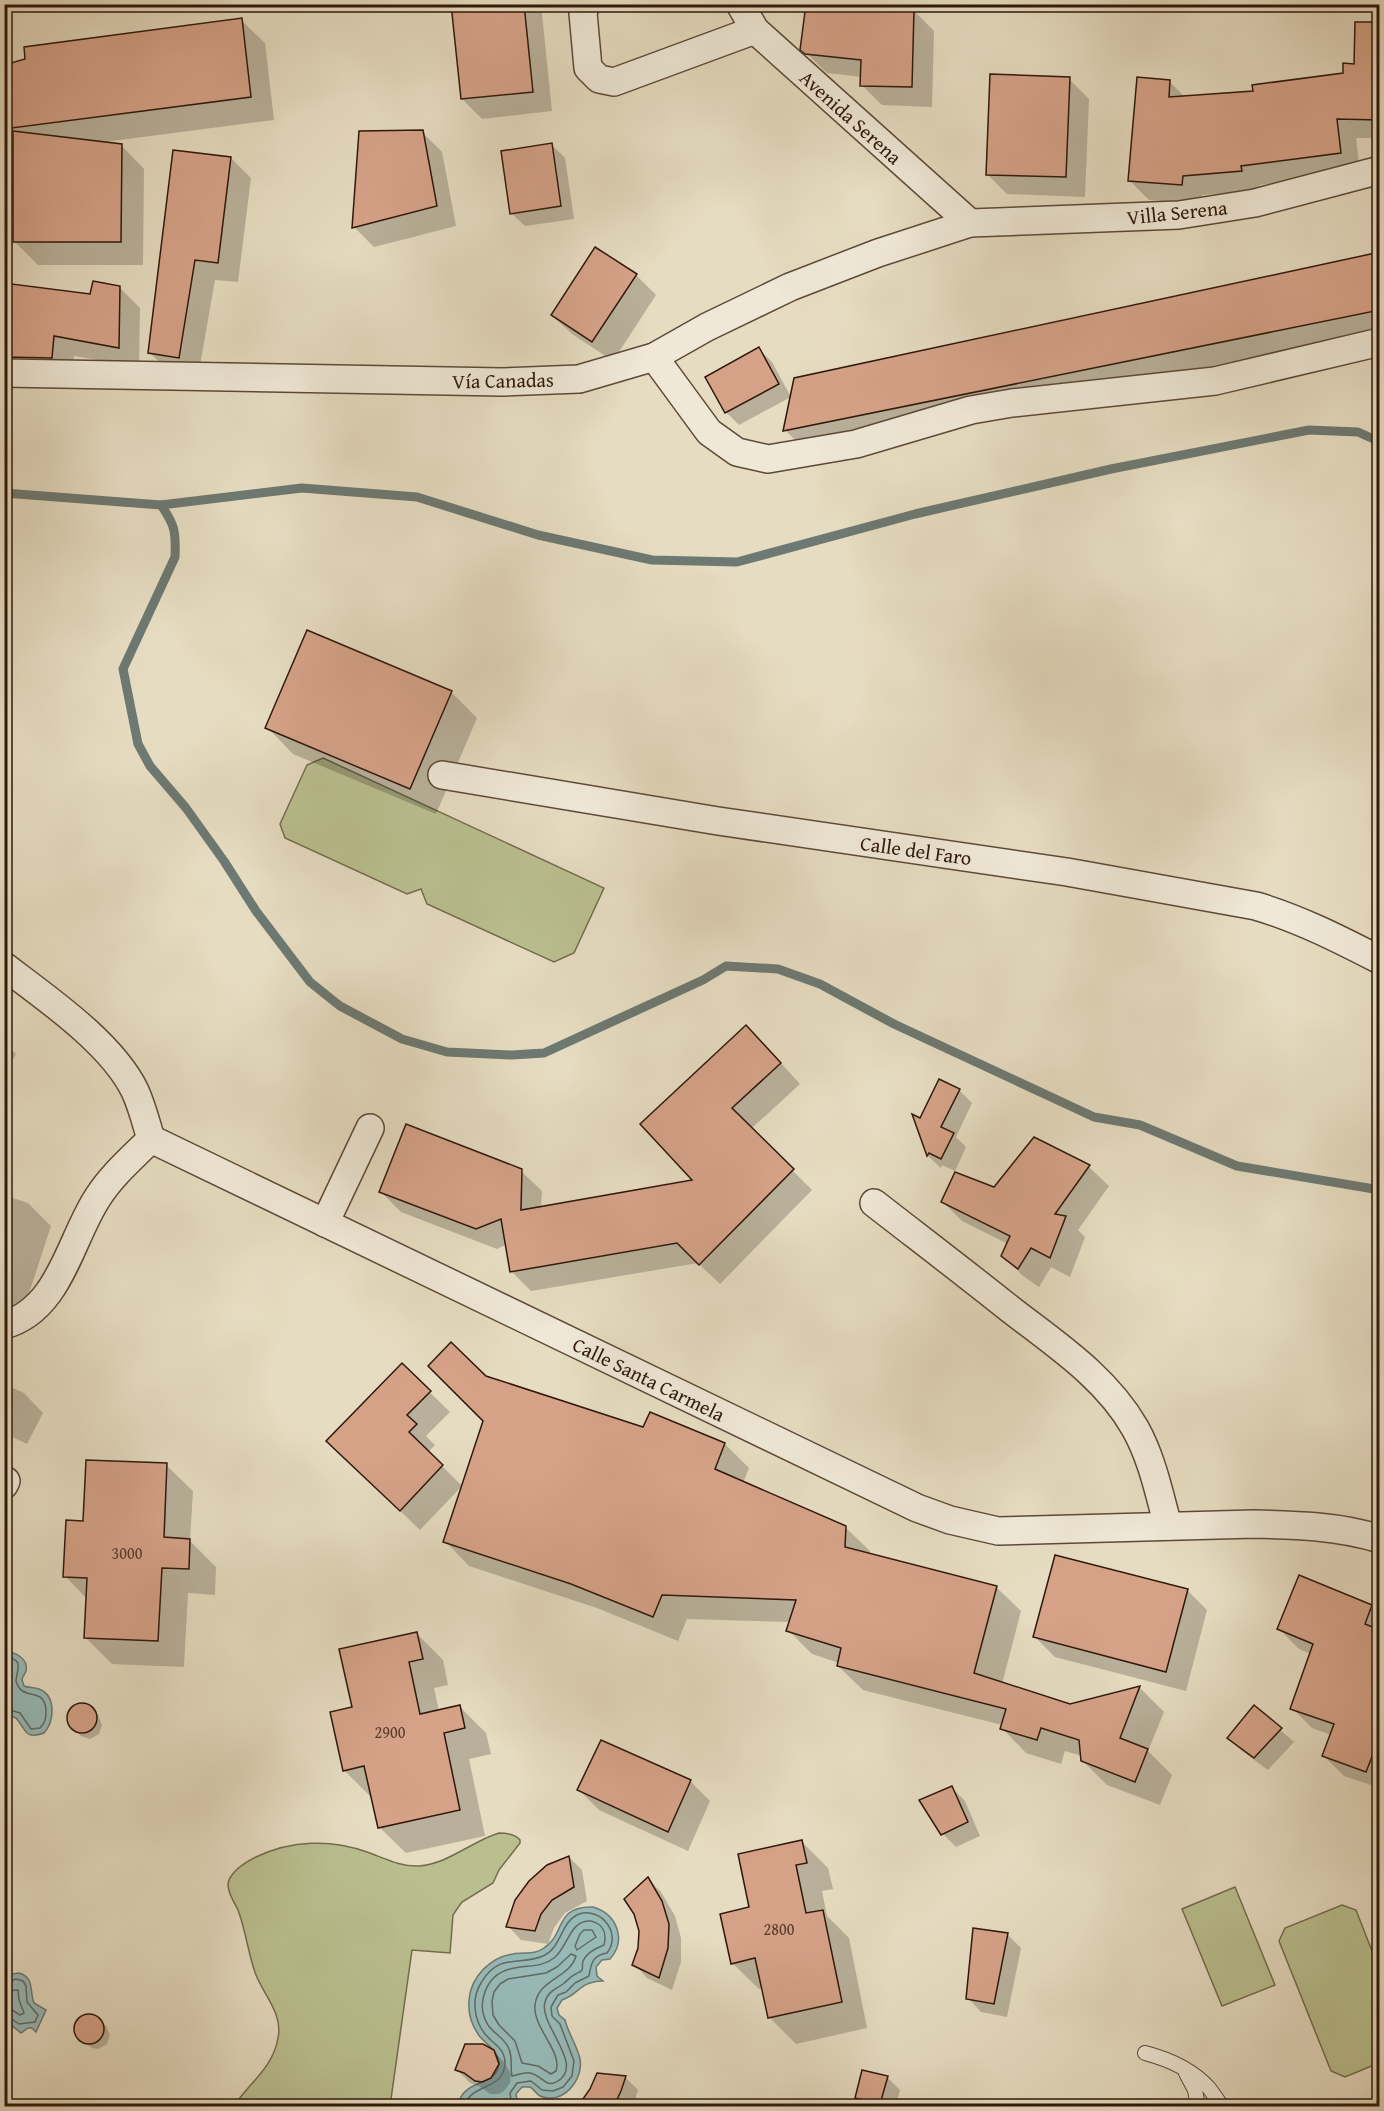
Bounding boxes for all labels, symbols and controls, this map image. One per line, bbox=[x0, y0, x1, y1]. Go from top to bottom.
street label: Avenida Serena bbox=[794, 63, 909, 171]
street label: Villa Serena bbox=[1125, 192, 1229, 232]
street label: Vía Canadas bbox=[452, 365, 554, 395]
street label: Calle del Faro bbox=[859, 828, 973, 872]
street label: Calle Santa Carmela bbox=[568, 1330, 730, 1429]
house number: 3000 bbox=[112, 1541, 143, 1565]
house number: 2900 bbox=[375, 1720, 406, 1744]
house number: 2800 bbox=[764, 1917, 795, 1941]

